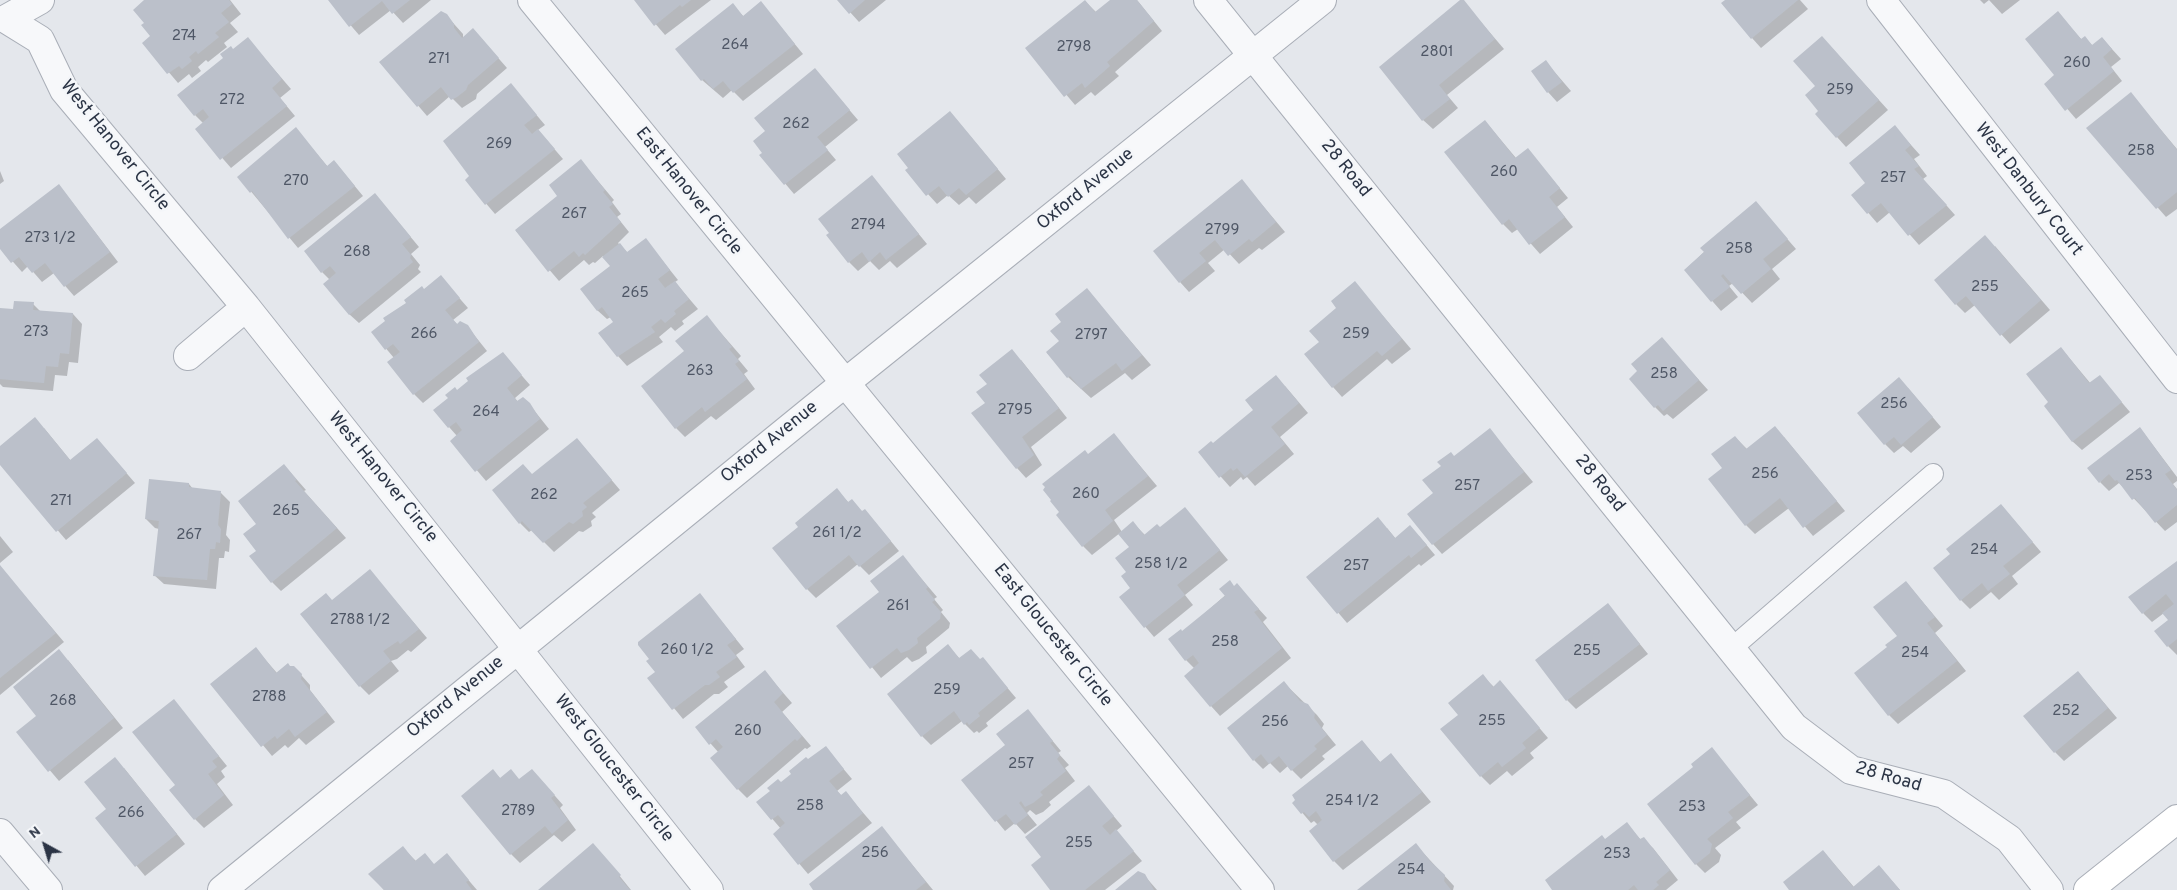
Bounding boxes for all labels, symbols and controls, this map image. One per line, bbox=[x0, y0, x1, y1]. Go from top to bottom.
house number: 274 bbox=[172, 28, 196, 46]
house number: 264 bbox=[721, 37, 749, 55]
house number: 2798 bbox=[1057, 39, 1091, 57]
house number: 2801 bbox=[1420, 44, 1454, 62]
house number: 271 bbox=[428, 51, 450, 69]
house number: 260 bbox=[2063, 55, 2091, 73]
street label: West Hanover Circle bbox=[55, 76, 173, 216]
house number: 259 bbox=[1826, 82, 1854, 100]
house number: 272 bbox=[219, 92, 245, 110]
house number: 262 bbox=[782, 116, 810, 134]
street label: West Danbury Court bbox=[1969, 119, 2087, 261]
street label: East Hanover Circle bbox=[630, 124, 746, 260]
house number: 269 bbox=[486, 136, 512, 154]
street label: 28 Road bbox=[1315, 136, 1375, 202]
house number: 258 bbox=[2127, 143, 2155, 161]
street label: Oxford Avenue bbox=[1033, 144, 1139, 236]
house number: 260 bbox=[1490, 164, 1518, 182]
house number: 257 bbox=[1880, 170, 1906, 188]
house number: 270 bbox=[283, 173, 309, 191]
house number: 267 bbox=[561, 206, 587, 224]
house number: 2794 bbox=[850, 217, 886, 235]
house number: 2799 bbox=[1205, 222, 1239, 240]
house number: 273 1/2 bbox=[24, 230, 76, 248]
house number: 258 bbox=[1725, 241, 1753, 259]
house number: 268 bbox=[343, 244, 371, 262]
house number: 255 bbox=[1971, 279, 1999, 297]
house number: 265 bbox=[621, 285, 649, 303]
house number: 273 bbox=[23, 324, 49, 342]
house number: 266 bbox=[410, 326, 438, 344]
house number: 259 bbox=[1342, 326, 1370, 344]
house number: 2797 bbox=[1074, 327, 1108, 345]
house number: 263 bbox=[686, 363, 714, 381]
house number: 258 bbox=[1650, 366, 1678, 384]
house number: 256 bbox=[1880, 396, 1908, 414]
street label: Oxford Avenue bbox=[717, 397, 823, 489]
house number: 2795 bbox=[997, 402, 1033, 420]
house number: 264 bbox=[472, 404, 500, 422]
street label: West Hanover Circle bbox=[323, 408, 441, 548]
street label: 28 Road bbox=[1569, 451, 1629, 517]
house number: 256 bbox=[1751, 466, 1779, 484]
house number: 253 bbox=[2125, 468, 2153, 486]
house number: 257 bbox=[1454, 478, 1480, 496]
house number: 260 bbox=[1072, 486, 1100, 504]
house number: 262 bbox=[530, 487, 558, 505]
house number: 271 bbox=[50, 493, 72, 511]
house number: 265 bbox=[272, 503, 300, 521]
house number: 261 1/2 bbox=[812, 525, 862, 543]
house number: 267 bbox=[176, 527, 202, 545]
house number: 254 bbox=[1970, 542, 1998, 560]
house number: 258 1/2 bbox=[1134, 556, 1188, 574]
house number: 257 bbox=[1343, 558, 1369, 576]
street label: East Gloucester Circle bbox=[988, 560, 1116, 712]
house number: 261 bbox=[886, 598, 910, 616]
house number: 2788 1/2 bbox=[330, 612, 390, 630]
house number: 258 bbox=[1211, 634, 1239, 652]
house number: 260 1/2 bbox=[660, 642, 714, 660]
house number: 255 bbox=[1573, 643, 1601, 661]
house number: 254 bbox=[1901, 645, 1929, 663]
street label: Oxford Avenue bbox=[403, 652, 509, 744]
house number: 259 bbox=[933, 682, 961, 700]
house number: 2788 bbox=[252, 689, 286, 707]
street label: West Gloucester Circle bbox=[549, 691, 677, 847]
house number: 268 bbox=[49, 693, 77, 711]
house number: 252 bbox=[2052, 703, 2080, 721]
house number: 255 bbox=[1478, 713, 1506, 731]
house number: 256 bbox=[1261, 714, 1289, 732]
house number: 260 bbox=[734, 723, 762, 741]
house number: 257 bbox=[1008, 756, 1034, 774]
street label: 28 Road bbox=[1852, 758, 1924, 798]
house number: 254 1/2 bbox=[1325, 793, 1379, 811]
house number: 258 bbox=[796, 798, 824, 816]
house number: 253 bbox=[1678, 799, 1706, 817]
house number: 2789 bbox=[501, 803, 535, 821]
house number: 266 bbox=[117, 805, 145, 823]
north arrow bbox=[20, 820, 70, 870]
text: N bbox=[26, 823, 45, 843]
house number: 255 bbox=[1065, 835, 1093, 853]
house number: 256 bbox=[861, 845, 889, 863]
house number: 253 bbox=[1603, 846, 1631, 864]
house number: 254 bbox=[1397, 862, 1425, 880]

